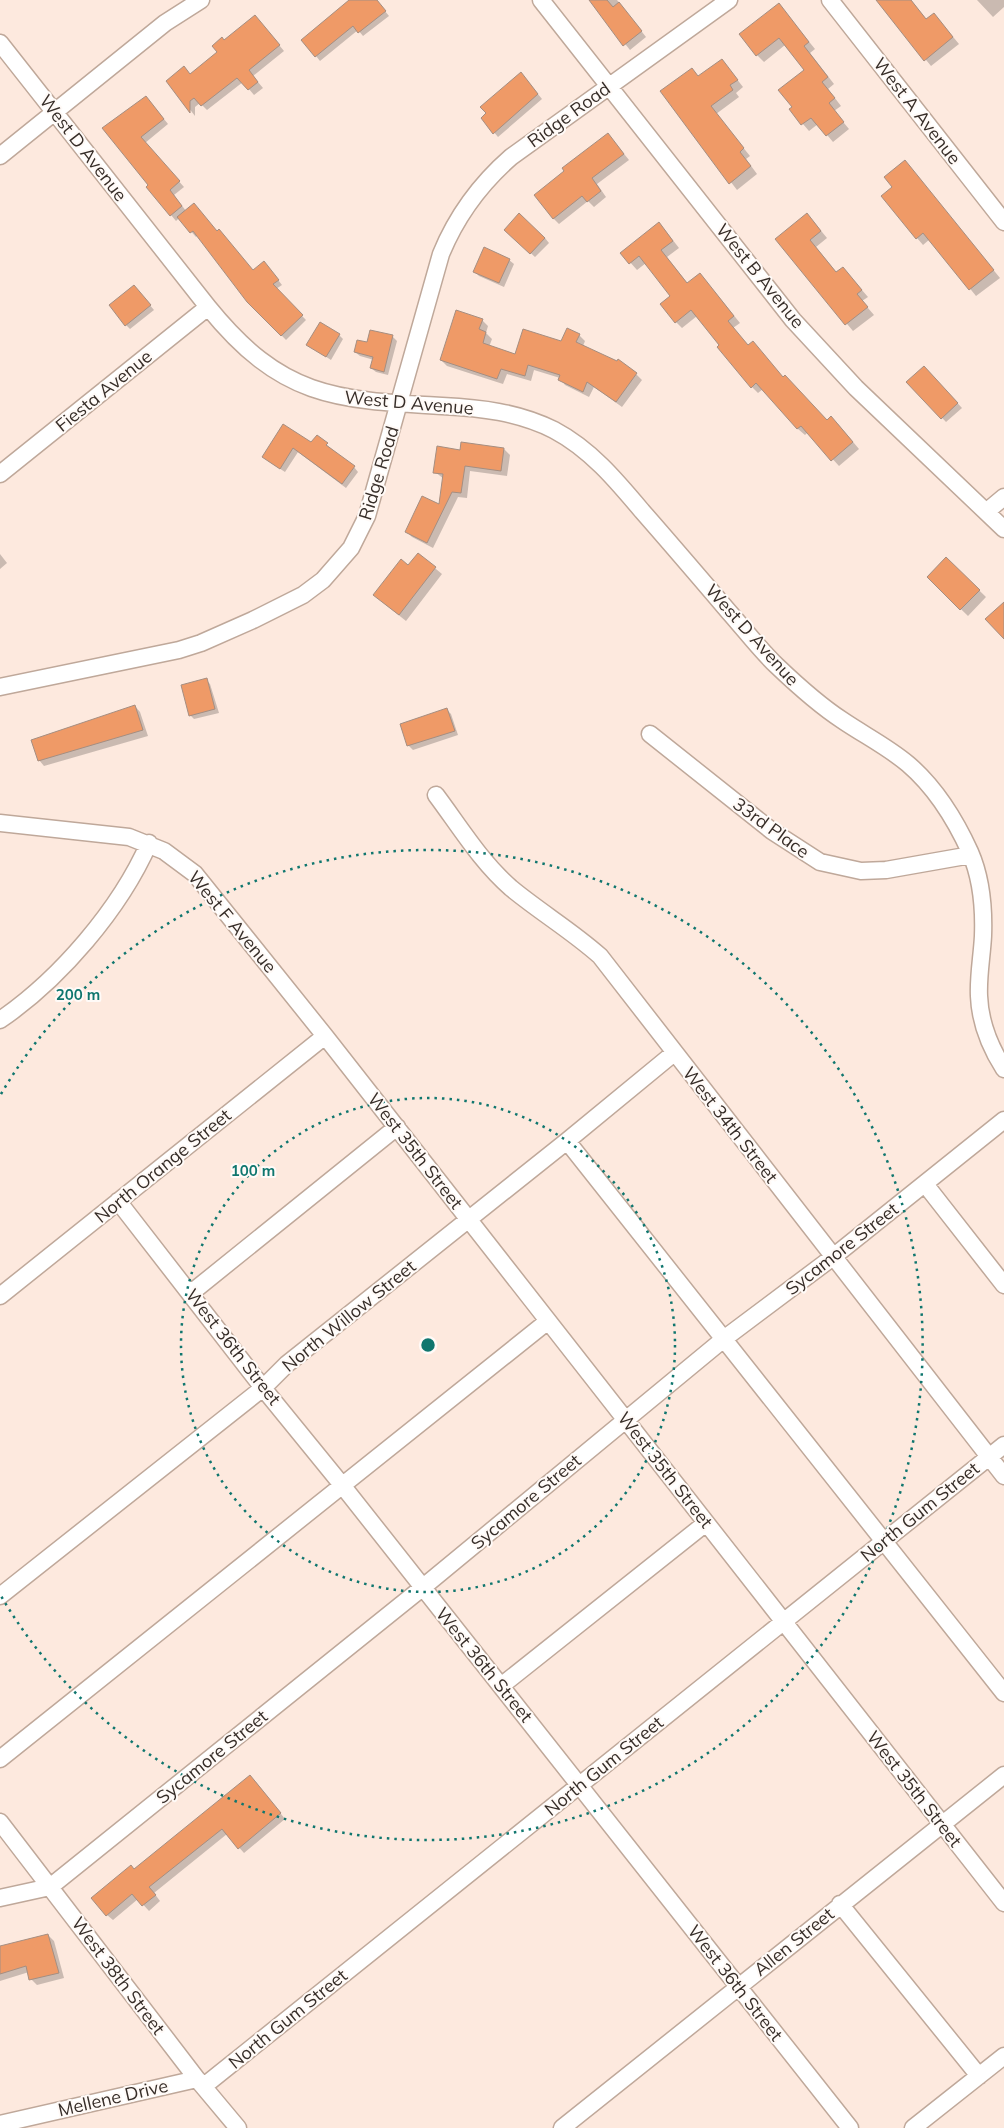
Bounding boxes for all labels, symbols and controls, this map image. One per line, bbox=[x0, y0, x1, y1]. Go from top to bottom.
street label: West A Avenue bbox=[869, 53, 966, 169]
street label: Ridge Road bbox=[523, 77, 615, 152]
street label: West D Avenue bbox=[34, 90, 132, 206]
street label: West B Avenue bbox=[711, 219, 810, 333]
street label: Fiesta Avenue bbox=[51, 345, 157, 437]
street label: West D Avenue bbox=[344, 385, 475, 420]
street label: Ridge Road bbox=[353, 423, 404, 523]
street label: West D Avenue bbox=[701, 579, 804, 690]
street label: 33rd Place bbox=[729, 792, 814, 863]
street label: West F Avenue bbox=[183, 866, 282, 977]
text: 200 m bbox=[56, 985, 100, 1004]
street label: West 34th Street bbox=[678, 1062, 783, 1188]
street label: West 35th Street bbox=[363, 1088, 468, 1214]
street label: North Orange Street bbox=[90, 1103, 236, 1228]
text: 100 m bbox=[231, 1161, 275, 1180]
street label: Sycamore Street bbox=[781, 1197, 903, 1300]
street label: North Willow Street bbox=[277, 1255, 420, 1377]
street label: West 36th Street bbox=[181, 1284, 286, 1410]
centre of rings bbox=[419, 1336, 437, 1354]
street label: West 35th Street bbox=[613, 1407, 718, 1533]
street label: Sycamore Street bbox=[466, 1449, 586, 1554]
street label: North Gum Street bbox=[856, 1457, 984, 1567]
street label: West 36th Street bbox=[431, 1602, 538, 1727]
street label: Sycamore Street bbox=[151, 1705, 272, 1809]
street label: North Gum Street bbox=[540, 1711, 668, 1821]
street label: West 35th Street bbox=[862, 1726, 967, 1852]
street label: Allen Street bbox=[749, 1902, 838, 1981]
street label: West 38th Street bbox=[67, 1912, 170, 2039]
street label: West 36th Street bbox=[683, 1920, 788, 2046]
street label: North Gum Street bbox=[224, 1964, 352, 2074]
street label: Mellene Drive bbox=[56, 2074, 170, 2121]

